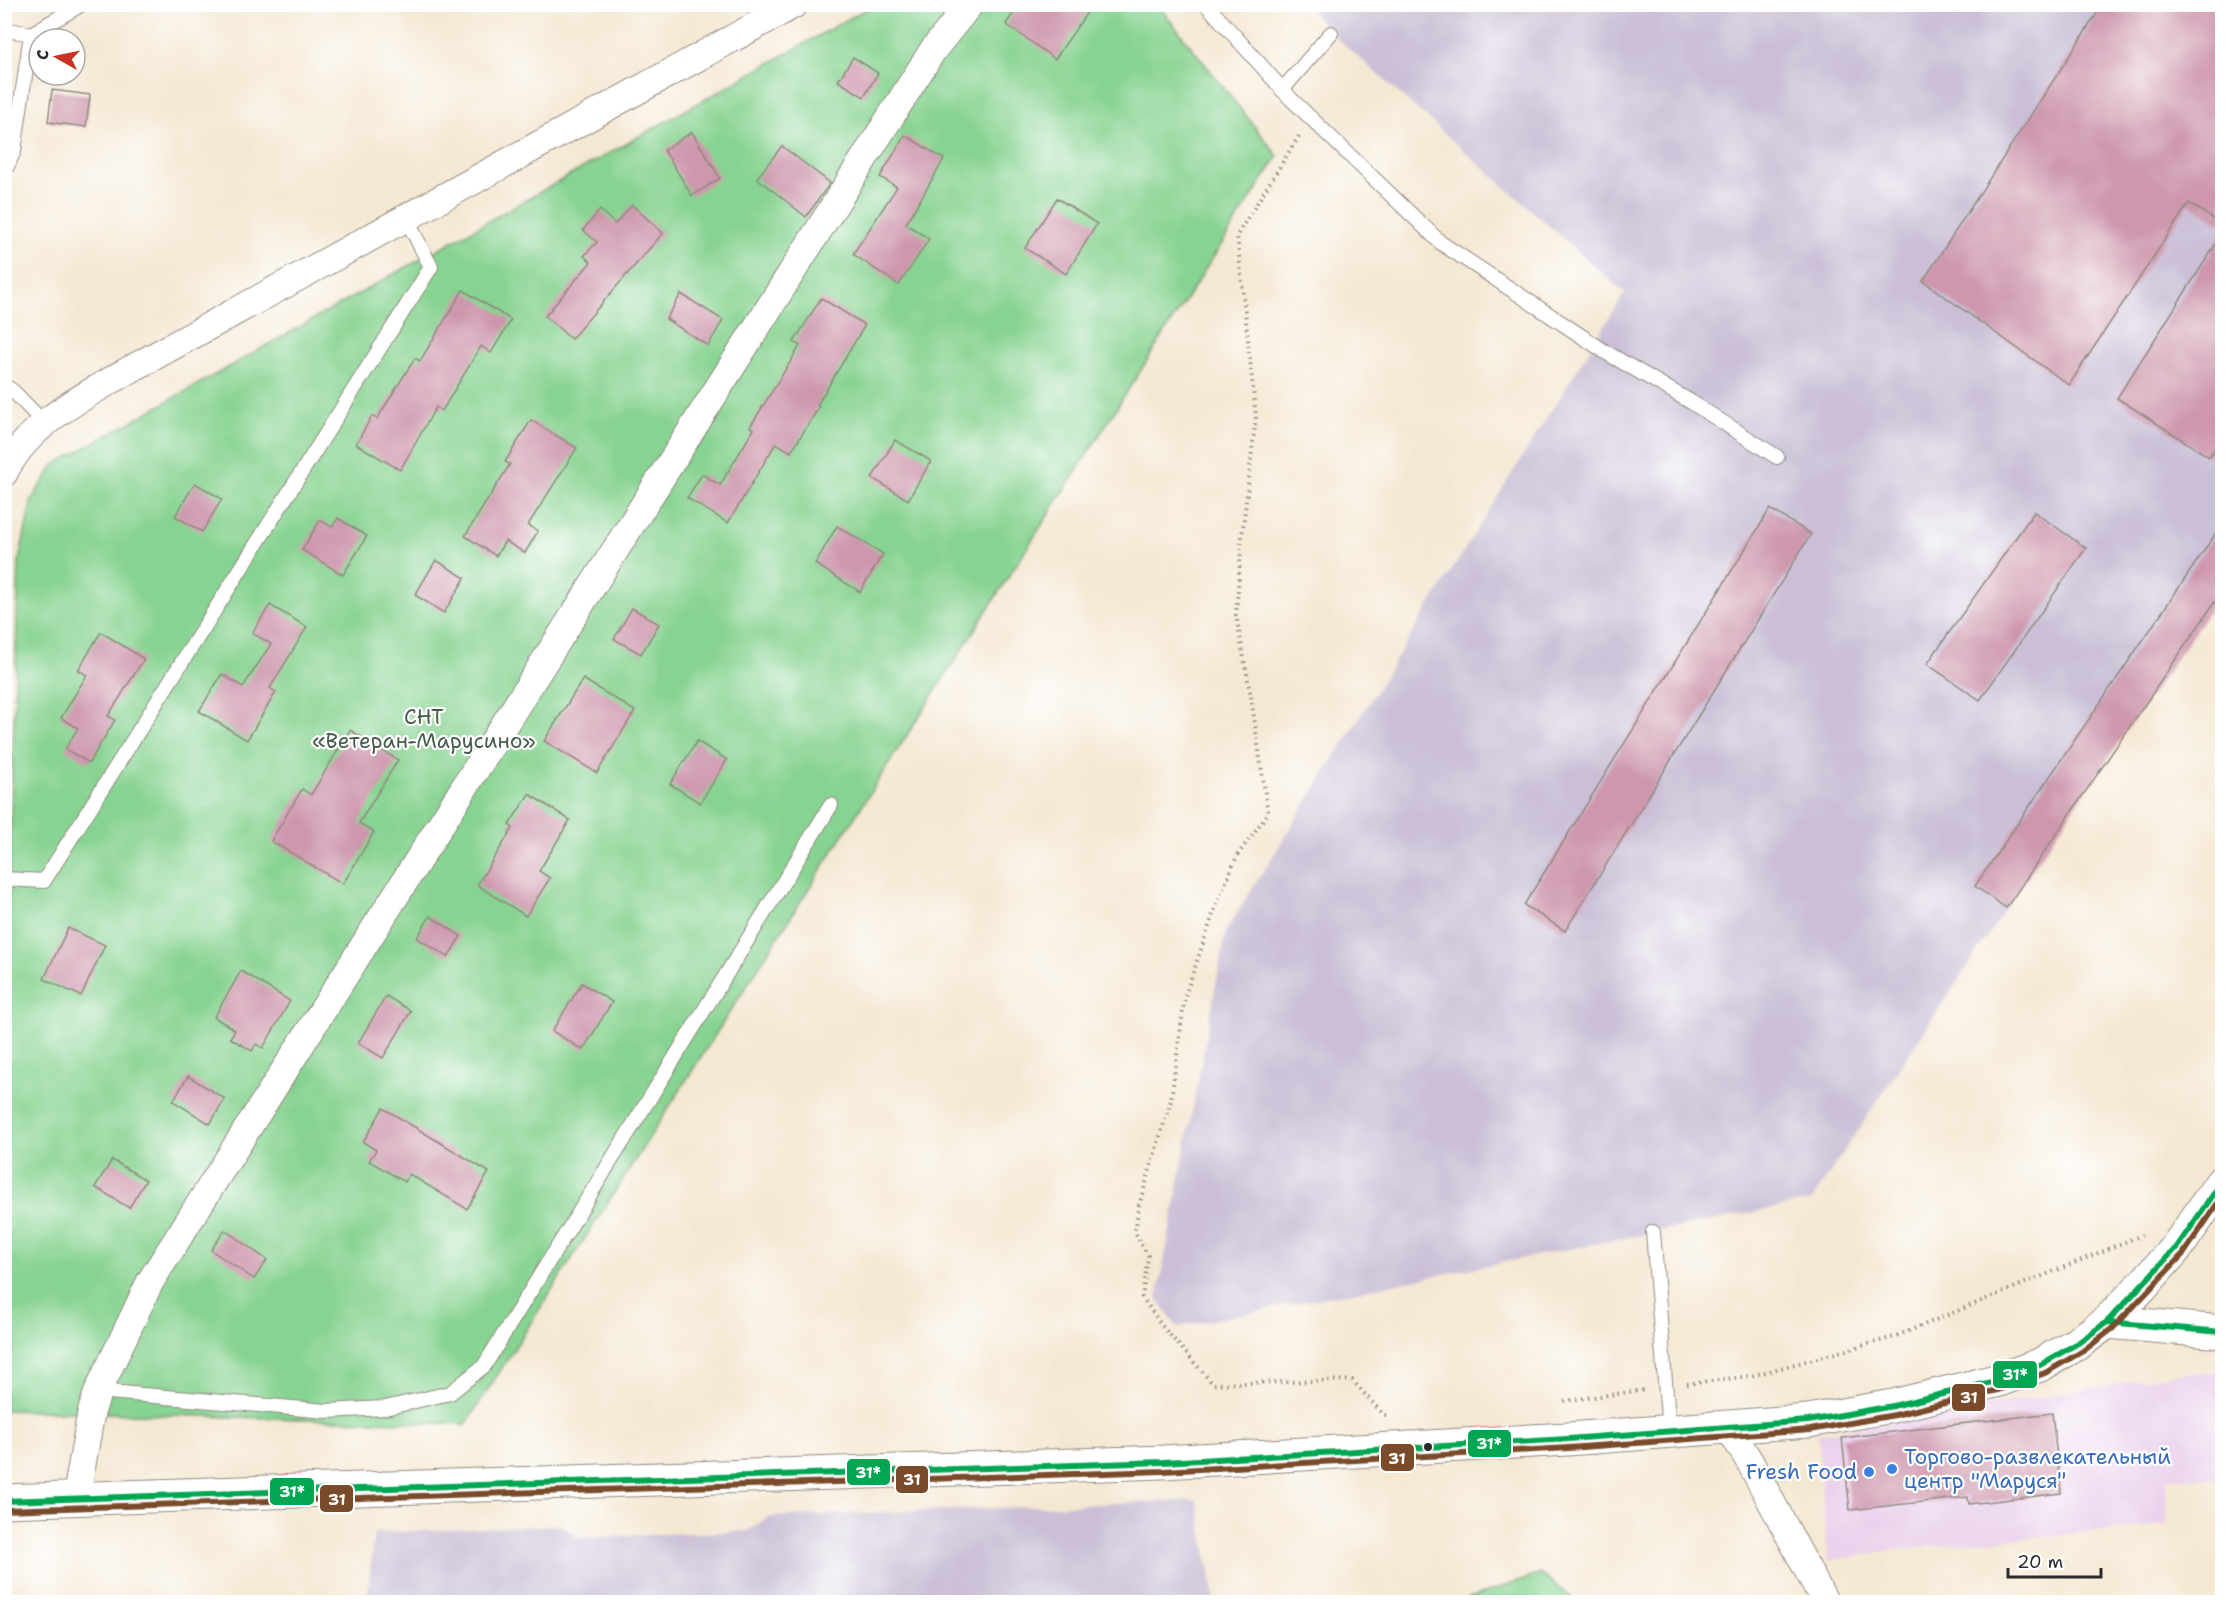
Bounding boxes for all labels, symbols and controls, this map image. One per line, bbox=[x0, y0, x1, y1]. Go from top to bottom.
north arrow bbox=[27, 27, 87, 87]
text: С bbox=[32, 48, 54, 61]
park label: СНТ «Ветеран-Марусино» bbox=[312, 703, 536, 755]
line badge: 31* bbox=[1992, 1360, 2038, 1389]
text: 31* bbox=[2002, 1364, 2028, 1385]
line badge: 31 bbox=[1951, 1383, 1986, 1412]
text: 31 bbox=[1960, 1387, 1978, 1408]
line badge: 31* bbox=[1467, 1429, 1512, 1458]
text: 31* bbox=[1476, 1433, 1502, 1454]
unlabelled marker bbox=[1422, 1441, 1434, 1453]
line badge: 31 bbox=[1380, 1443, 1415, 1472]
place label: Торгово-развлекательный центр "Маруся" bbox=[1904, 1443, 2171, 1495]
text: 31 bbox=[1388, 1448, 1406, 1469]
line badge: 31* bbox=[846, 1458, 891, 1486]
place label: Fresh Food bbox=[1746, 1458, 1857, 1486]
text: 31* bbox=[855, 1462, 881, 1483]
marker: Торгово-развлекательный центр "Маруся" bbox=[1885, 1462, 1899, 1476]
line badge: 31 bbox=[895, 1465, 929, 1494]
marker: Fresh Food bbox=[1862, 1465, 1876, 1479]
text: 31 bbox=[903, 1469, 921, 1490]
line badge: 31* bbox=[269, 1477, 315, 1506]
text: 31* bbox=[279, 1481, 305, 1502]
line badge: 31 bbox=[319, 1484, 354, 1513]
text: 31 bbox=[328, 1489, 346, 1510]
scale bar bbox=[2008, 1541, 2101, 1579]
text: 20 m bbox=[2017, 1550, 2063, 1574]

